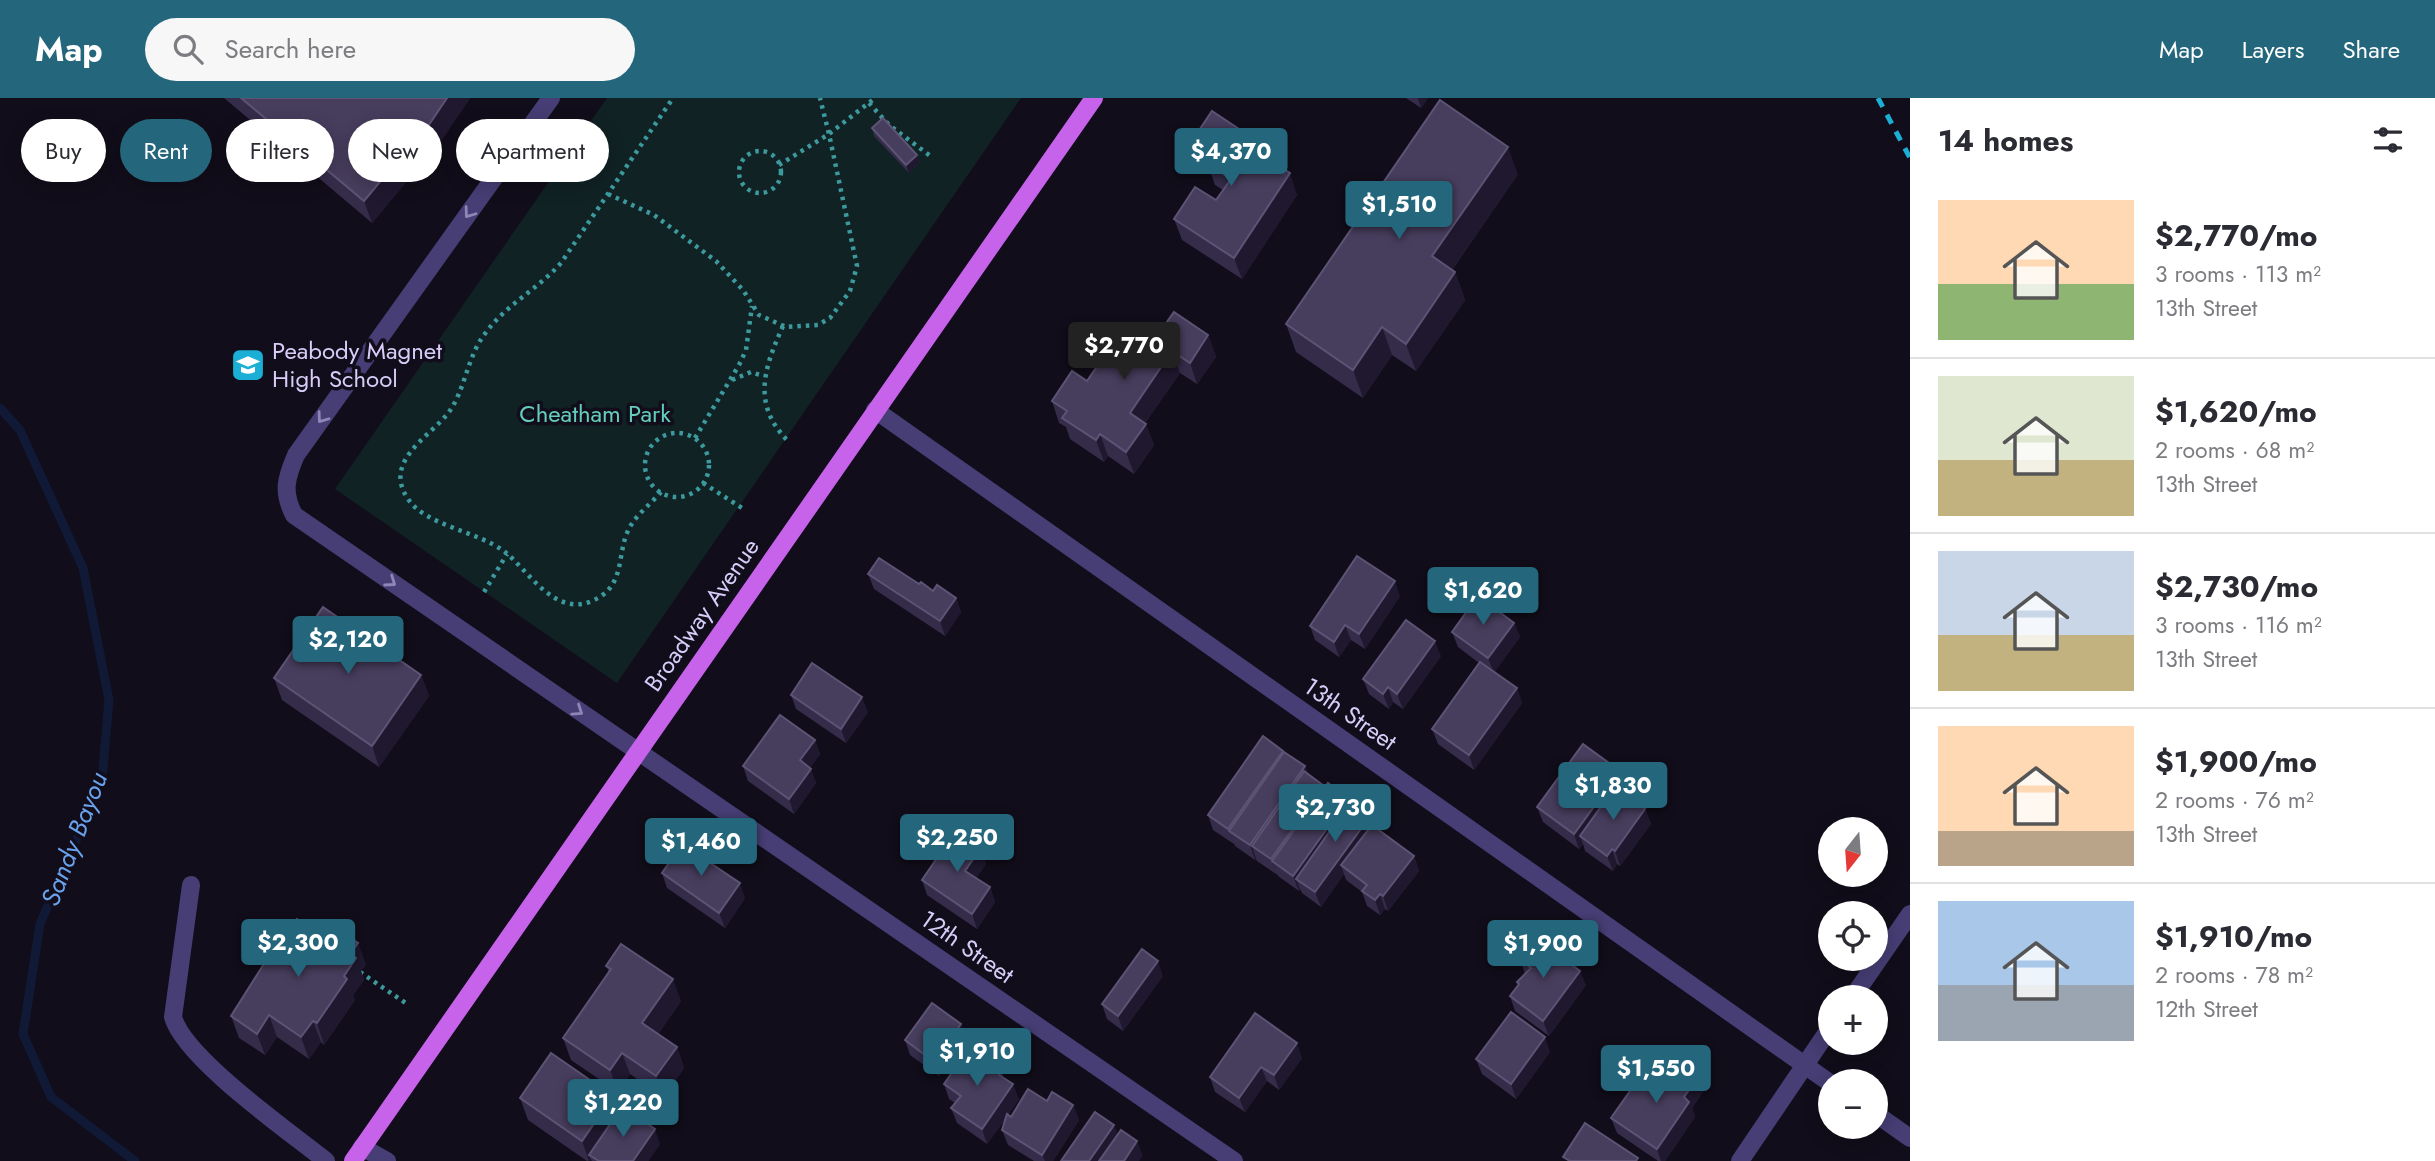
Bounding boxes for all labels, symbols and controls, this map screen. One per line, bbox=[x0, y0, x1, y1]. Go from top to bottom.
search box bbox=[145, 18, 635, 81]
text: Map bbox=[35, 26, 103, 73]
icon: search bbox=[169, 30, 207, 68]
text: Search here bbox=[225, 30, 356, 68]
text: Map bbox=[2159, 32, 2204, 67]
text: Layers bbox=[2242, 32, 2304, 67]
text: Share bbox=[2342, 32, 2400, 67]
chip: Buy bbox=[21, 119, 106, 182]
chip: Rent bbox=[120, 119, 212, 182]
chip: Filters bbox=[226, 119, 334, 182]
chip: New bbox=[348, 119, 442, 182]
chip: Apartment bbox=[456, 119, 609, 182]
text: 14 homes bbox=[1938, 119, 2073, 162]
icon: filters bbox=[2369, 121, 2407, 159]
pin: $4,370 bbox=[1174, 129, 1288, 188]
text: $4,370 bbox=[1191, 134, 1271, 168]
pin: $1,510 bbox=[1342, 181, 1456, 241]
text: $1,510 bbox=[1361, 187, 1437, 221]
one-way arrow bbox=[465, 205, 477, 218]
text: $2,770/mo bbox=[2155, 214, 2318, 257]
icon: home bbox=[1994, 228, 2078, 312]
text: 3 rooms · 113 m² bbox=[2155, 257, 2321, 291]
text: 13th Street bbox=[2155, 291, 2257, 325]
pin: $2,770 bbox=[1067, 322, 1181, 382]
text: $2,770 bbox=[1084, 328, 1164, 362]
place label: Peabody Magnet High School bbox=[272, 333, 442, 396]
school or university icon: Peabody Magnet High School bbox=[229, 346, 267, 384]
text: $1,620/mo bbox=[2155, 390, 2317, 433]
park label: Cheatham Park bbox=[519, 396, 671, 431]
icon: home bbox=[1994, 404, 2078, 488]
one-way arrow bbox=[318, 410, 330, 423]
text: 2 rooms · 68 m² bbox=[2155, 433, 2314, 467]
text: 13th Street bbox=[2155, 467, 2257, 501]
street label: Broadway Avenue bbox=[636, 531, 768, 698]
text: $2,730/mo bbox=[2155, 565, 2318, 608]
pin: $1,620 bbox=[1426, 568, 1540, 627]
text: $1,620 bbox=[1443, 573, 1523, 607]
one-way arrow bbox=[383, 574, 396, 586]
icon: home bbox=[1994, 579, 2078, 663]
text: 3 rooms · 116 m² bbox=[2155, 608, 2322, 642]
pin: $2,120 bbox=[291, 616, 405, 676]
text: $2,120 bbox=[309, 622, 387, 656]
text: 13th Street bbox=[2155, 642, 2257, 676]
street label: 13th Street bbox=[1297, 669, 1404, 759]
one-way arrow bbox=[571, 703, 584, 716]
text: $1,900/mo bbox=[2155, 740, 2317, 783]
icon: home bbox=[1994, 754, 2078, 838]
pin: $1,830 bbox=[1556, 762, 1670, 822]
water label: Sandy Bayou bbox=[31, 766, 117, 912]
text: $1,830 bbox=[1574, 768, 1652, 802]
text: 2 rooms · 76 m² bbox=[2155, 783, 2314, 817]
pin: $2,730 bbox=[1278, 784, 1392, 844]
text: $2,730 bbox=[1295, 790, 1375, 824]
pin: $2,250 bbox=[900, 814, 1014, 874]
north arrow bbox=[1818, 817, 1888, 887]
map controls bbox=[1818, 817, 1888, 1139]
text: 13th Street bbox=[2155, 817, 2257, 851]
pin: $1,460 bbox=[644, 818, 758, 878]
text: $2,250 bbox=[916, 820, 998, 854]
text: $1,460 bbox=[661, 824, 741, 858]
street label: 12th Street bbox=[913, 901, 1021, 992]
button: locate bbox=[1818, 901, 1888, 971]
text: $1,910/mo bbox=[2155, 915, 2312, 958]
pin: $2,300 bbox=[241, 920, 355, 979]
pin: $1,900 bbox=[1486, 920, 1600, 980]
text: $2,300 bbox=[257, 925, 339, 959]
text: $1,900 bbox=[1503, 926, 1583, 960]
icon: home bbox=[1994, 929, 2078, 1013]
text: 2 rooms · 78 m² bbox=[2155, 958, 2313, 992]
button: + bbox=[1818, 985, 1888, 1055]
text: 12th Street bbox=[2155, 992, 2258, 1026]
pin: $1,910 bbox=[920, 1028, 1034, 1088]
text: $1,910 bbox=[939, 1034, 1015, 1068]
pin: $1,550 bbox=[1599, 1046, 1713, 1105]
text: $1,550 bbox=[1617, 1051, 1695, 1085]
button: − bbox=[1818, 1069, 1888, 1139]
pin: $1,220 bbox=[566, 1080, 680, 1139]
text: $1,220 bbox=[584, 1085, 662, 1119]

